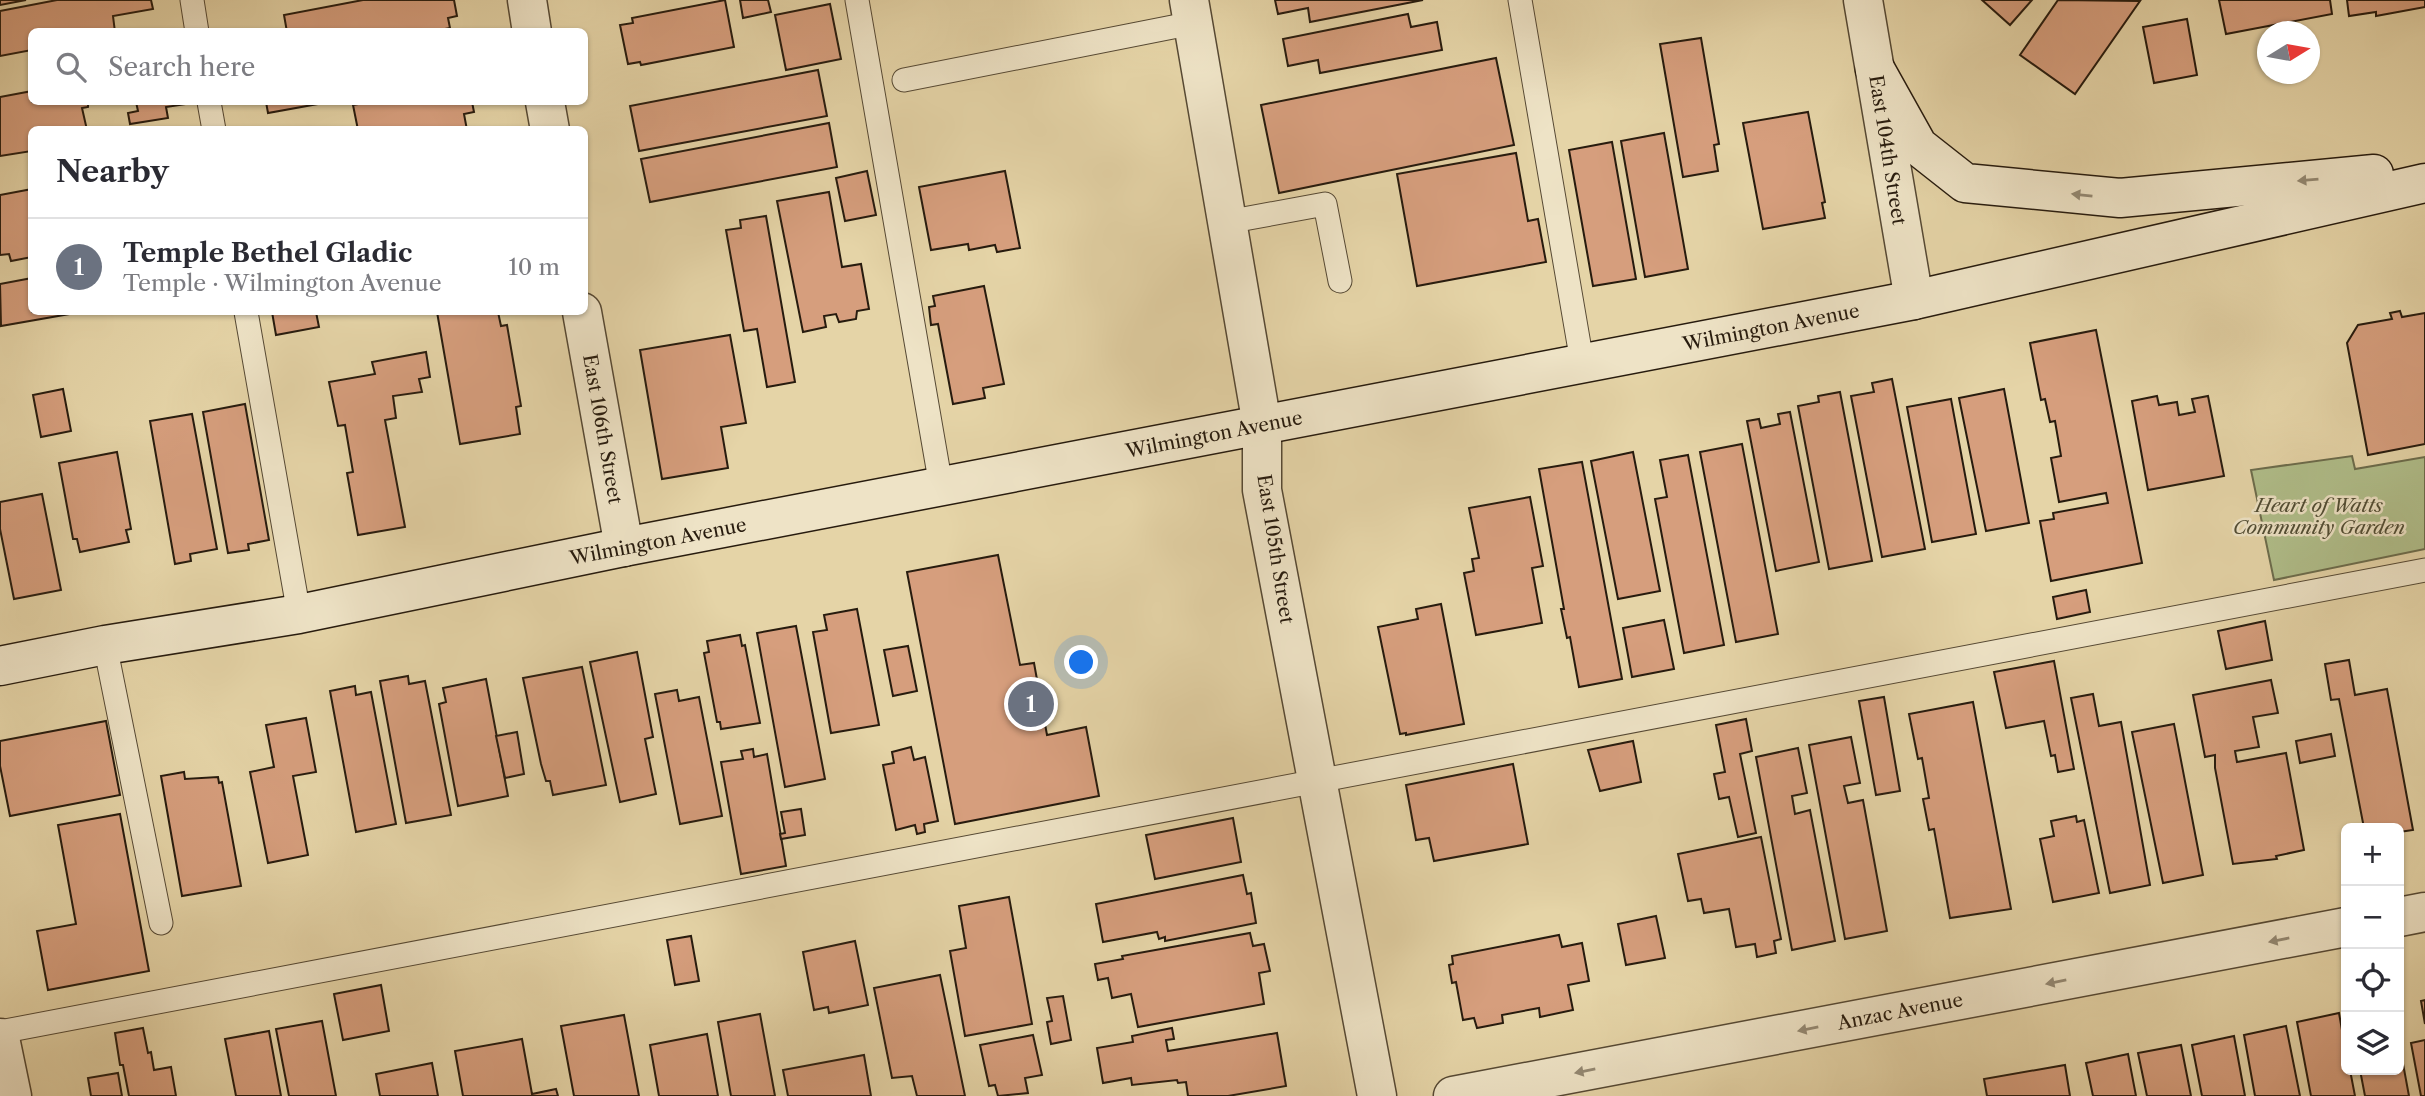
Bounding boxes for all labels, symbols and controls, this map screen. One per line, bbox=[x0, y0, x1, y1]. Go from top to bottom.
north arrow bbox=[2257, 21, 2320, 84]
search box bbox=[28, 28, 588, 105]
icon: search bbox=[52, 48, 90, 86]
text: Search here bbox=[108, 51, 255, 83]
street label: East 104th Street bbox=[1864, 73, 1911, 227]
text: Nearby bbox=[56, 153, 169, 190]
one-way arrow bbox=[2297, 175, 2319, 186]
one-way arrow bbox=[2071, 189, 2093, 200]
text: Temple Bethel Gladic bbox=[123, 237, 412, 269]
text: 1 bbox=[74, 253, 84, 281]
text: 10 m bbox=[508, 253, 560, 281]
text: Temple · Wilmington Avenue bbox=[123, 269, 442, 297]
street label: Wilmington Avenue bbox=[1680, 299, 1861, 356]
street label: East 106th Street bbox=[578, 352, 627, 506]
street label: Wilmington Avenue bbox=[1123, 406, 1304, 463]
street label: East 105th Street bbox=[1252, 473, 1299, 626]
park label: Heart of Watts Community Garden bbox=[2233, 494, 2405, 539]
street label: Wilmington Avenue bbox=[567, 513, 748, 570]
your location bbox=[1064, 645, 1098, 679]
pin: 1 bbox=[1008, 678, 1054, 730]
map controls bbox=[2341, 823, 2404, 1075]
button: + bbox=[2341, 823, 2404, 886]
button: − bbox=[2341, 886, 2404, 949]
one-way arrow bbox=[2268, 934, 2290, 945]
button: locate bbox=[2341, 949, 2404, 1012]
one-way arrow bbox=[2045, 977, 2067, 988]
street label: Anzac Avenue bbox=[1834, 988, 1965, 1035]
button: layers bbox=[2341, 1012, 2404, 1075]
one-way arrow bbox=[1797, 1024, 1819, 1035]
one-way arrow bbox=[1574, 1066, 1596, 1077]

